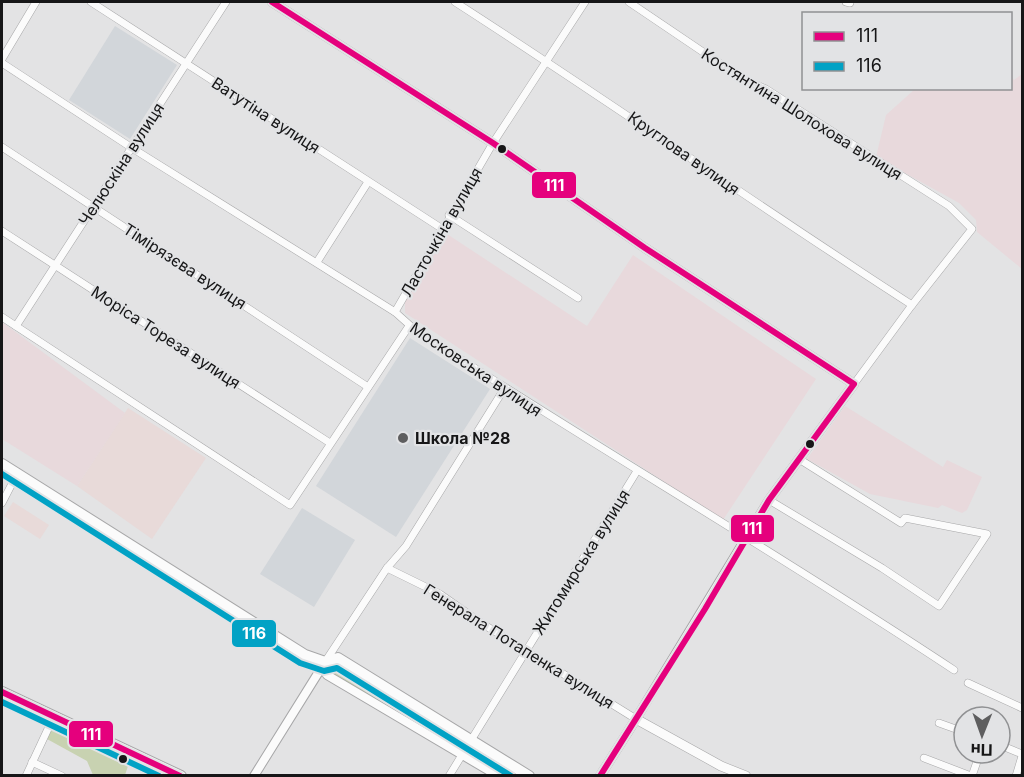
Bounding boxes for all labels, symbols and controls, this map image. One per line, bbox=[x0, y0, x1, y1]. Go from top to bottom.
legend bbox=[802, 12, 1012, 90]
text: 111 bbox=[856, 25, 878, 46]
street label: Костянтина Шолохова вулиця bbox=[698, 44, 906, 184]
text: 116 bbox=[856, 55, 882, 76]
street label: Ватутіна вулиця bbox=[208, 72, 324, 158]
street label: Челюскіна вулиця bbox=[74, 99, 168, 229]
street label: Круглова вулиця bbox=[624, 107, 744, 199]
unlabelled marker bbox=[496, 143, 508, 155]
street label: Ласточкіна вулиця bbox=[396, 164, 486, 300]
line badge: 111 bbox=[531, 171, 577, 199]
text: 111 bbox=[544, 175, 564, 195]
street label: Тімірязєва вулиця bbox=[120, 219, 250, 313]
street label: Моріса Тореза вулиця bbox=[88, 281, 244, 393]
street label: Московська вулиця bbox=[406, 317, 546, 421]
place label: Школа №28 bbox=[415, 428, 510, 448]
marker: Школа №28 bbox=[396, 431, 410, 445]
unlabelled marker bbox=[804, 438, 816, 450]
street label: Житомирська вулиця bbox=[528, 486, 634, 638]
line badge: 111 bbox=[730, 514, 775, 543]
text: 111 bbox=[742, 518, 762, 538]
street label: Генерала Потапенка вулиця bbox=[420, 579, 618, 713]
line badge: 116 bbox=[231, 619, 277, 648]
text: 116 bbox=[242, 623, 266, 643]
north arrow bbox=[952, 705, 1012, 765]
line badge: 111 bbox=[68, 720, 114, 748]
text: 111 bbox=[81, 724, 101, 744]
text: Пн bbox=[971, 740, 993, 760]
unlabelled marker bbox=[117, 753, 129, 765]

